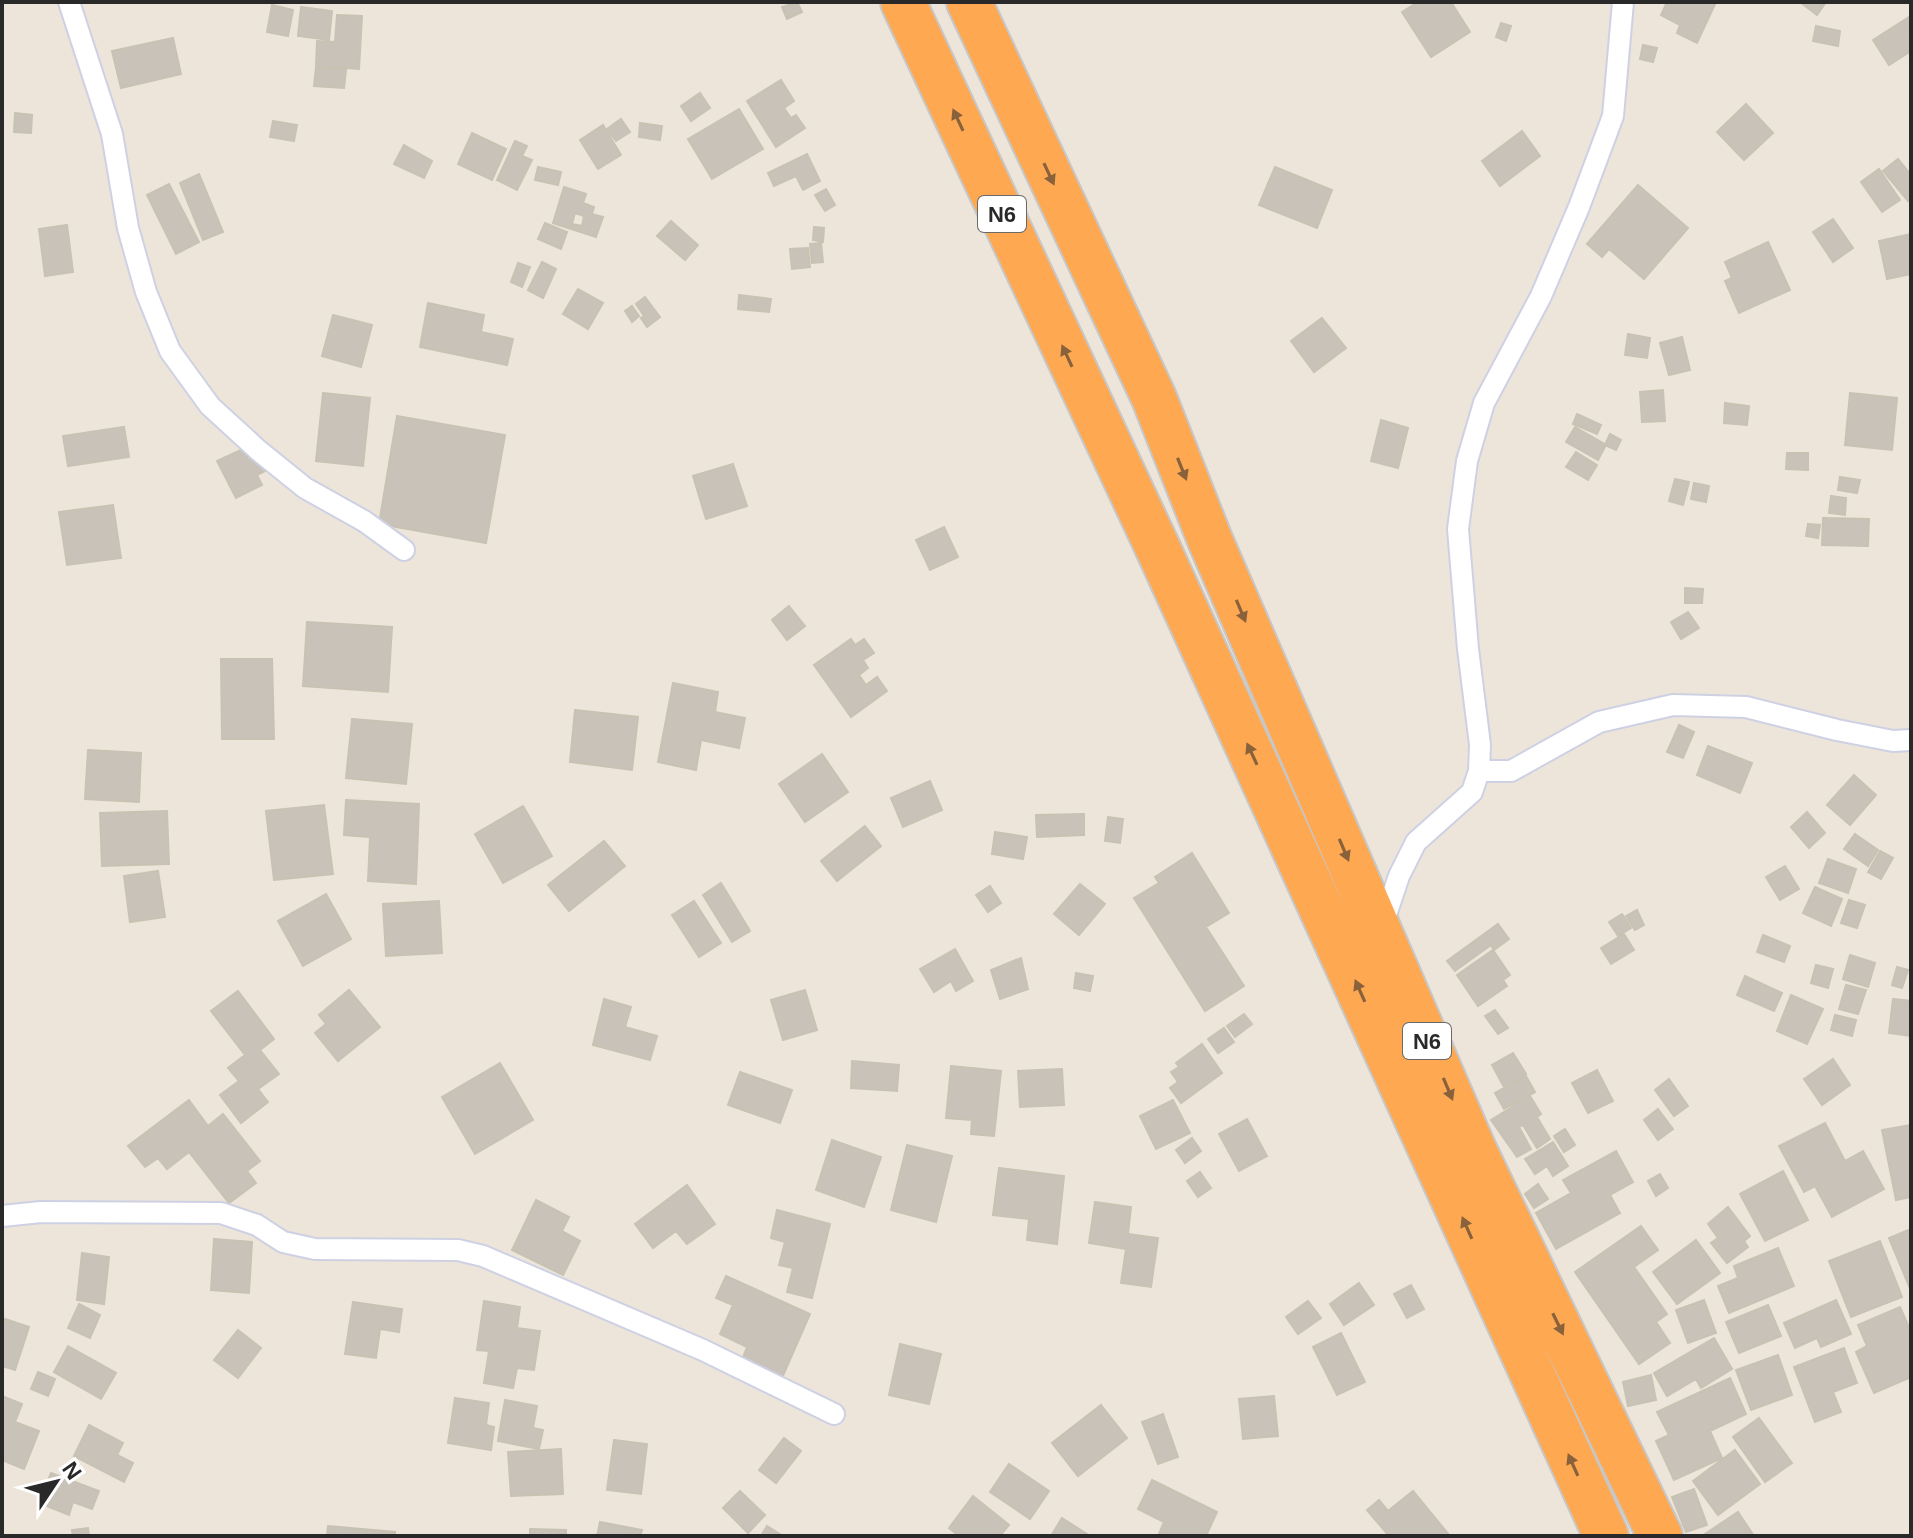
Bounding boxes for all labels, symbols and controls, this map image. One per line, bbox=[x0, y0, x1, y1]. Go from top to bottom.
one-way arrow bbox=[951, 109, 965, 132]
one-way arrow bbox=[1042, 163, 1056, 186]
road number: N6 bbox=[978, 196, 1026, 232]
one-way arrow bbox=[1060, 344, 1074, 368]
one-way arrow bbox=[1175, 457, 1188, 481]
one-way arrow bbox=[1234, 600, 1247, 623]
one-way arrow bbox=[1245, 743, 1259, 766]
one-way arrow bbox=[1338, 838, 1351, 862]
one-way arrow bbox=[1353, 979, 1366, 1003]
road number: N6 bbox=[1403, 1023, 1451, 1059]
one-way arrow bbox=[1441, 1077, 1454, 1100]
one-way arrow bbox=[1460, 1216, 1473, 1240]
one-way arrow bbox=[1551, 1312, 1565, 1335]
north arrow bbox=[16, 1442, 96, 1522]
one-way arrow bbox=[1567, 1453, 1580, 1477]
text: N bbox=[57, 1457, 87, 1484]

